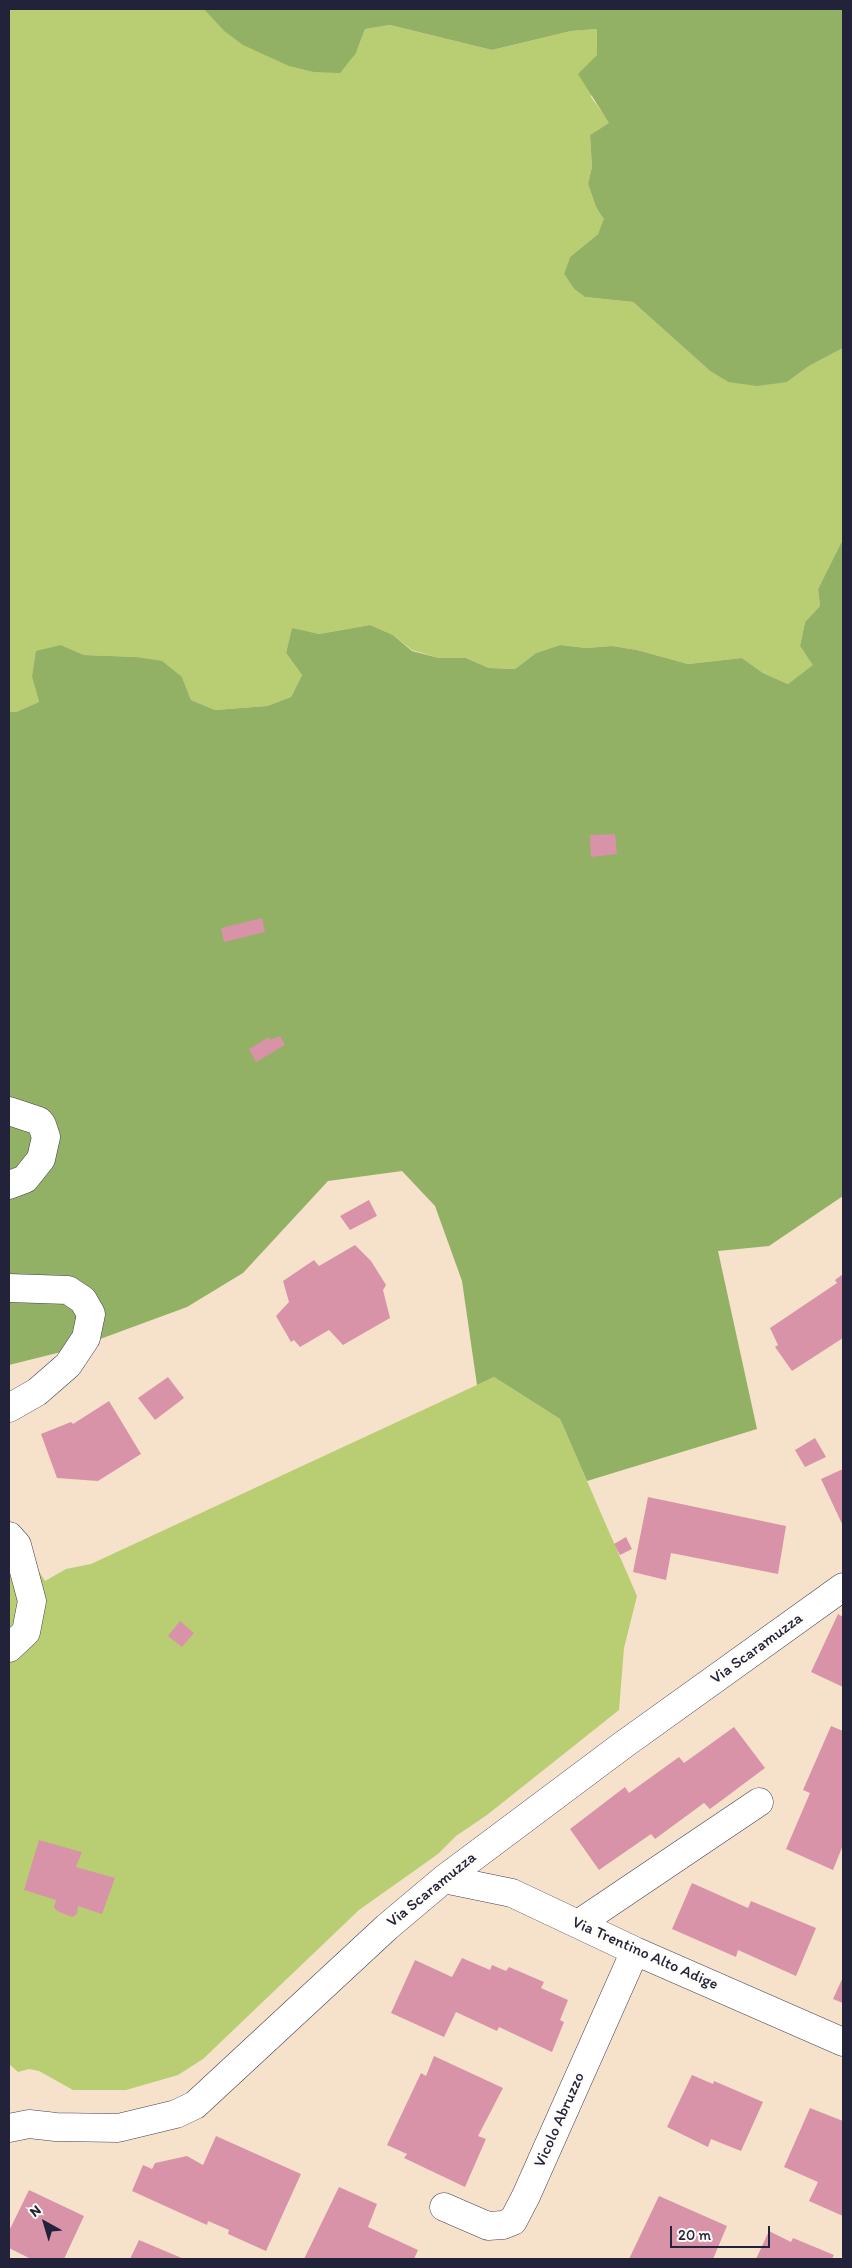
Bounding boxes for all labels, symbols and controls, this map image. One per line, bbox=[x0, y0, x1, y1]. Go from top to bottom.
street label: Via Scaramuzza bbox=[707, 1609, 807, 1689]
street label: Via Scaramuzza bbox=[384, 1848, 480, 1932]
street label: Via Trentino Alto Adige bbox=[569, 1913, 721, 1995]
street label: Vicolo Abruzzo bbox=[531, 2070, 589, 2170]
north arrow bbox=[20, 2198, 70, 2248]
text: N bbox=[26, 2201, 44, 2221]
scale bar bbox=[672, 2216, 772, 2248]
text: 20 m bbox=[678, 2226, 711, 2244]

